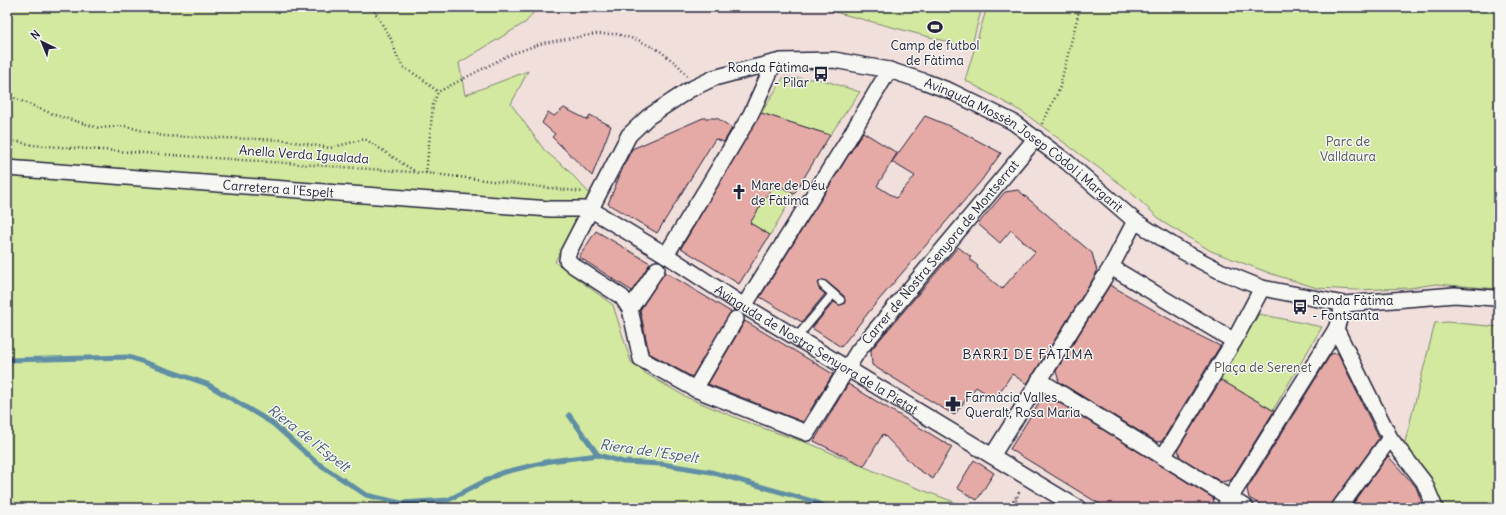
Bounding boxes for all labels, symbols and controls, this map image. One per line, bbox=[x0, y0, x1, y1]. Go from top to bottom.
sports icon: Camp de futbol de Fàtima bbox=[926, 18, 944, 36]
north arrow bbox=[22, 22, 62, 62]
text: N bbox=[28, 27, 43, 42]
place label: Camp de futbol de Fàtima bbox=[890, 37, 980, 69]
place label: Ronda Fàtima - Pilar bbox=[728, 59, 810, 91]
bus stop icon: Ronda Fàtima - Pilar bbox=[812, 65, 830, 83]
street label: Avinguda Mossèn Josep Còdol i Margarit bbox=[922, 74, 1127, 216]
park label: Parc de Valldaura bbox=[1320, 133, 1376, 165]
street label: Anella Verda Igualada bbox=[238, 141, 369, 168]
street label: Carrer de Nostra Senyora de Montserrat bbox=[858, 156, 1023, 348]
street label: Carretera a l'Espelt bbox=[222, 176, 335, 202]
place label: Mare de Déu de Fàtima bbox=[751, 177, 826, 209]
church icon: Mare de Déu de Fàtima bbox=[730, 183, 748, 201]
street label: Avinguda de Nostra Senyora de la Pietat bbox=[711, 281, 922, 419]
place label: Ronda Fàtima - Fontsanta bbox=[1312, 292, 1393, 324]
bus stop icon: Ronda Fàtima - Fontsanta bbox=[1291, 298, 1309, 316]
district label: BARRI DE FÀTIMA bbox=[962, 345, 1094, 363]
park label: Plaça de Serenet bbox=[1214, 359, 1313, 376]
place label: Farmàcia Valles Queralt, Rosa Maria bbox=[965, 389, 1080, 421]
pharmacy icon: Farmàcia Valles Queralt, Rosa Maria bbox=[944, 395, 962, 413]
water label: Riera de l'Espelt bbox=[264, 400, 355, 477]
water label: Riera de l'Espelt bbox=[599, 435, 702, 467]

